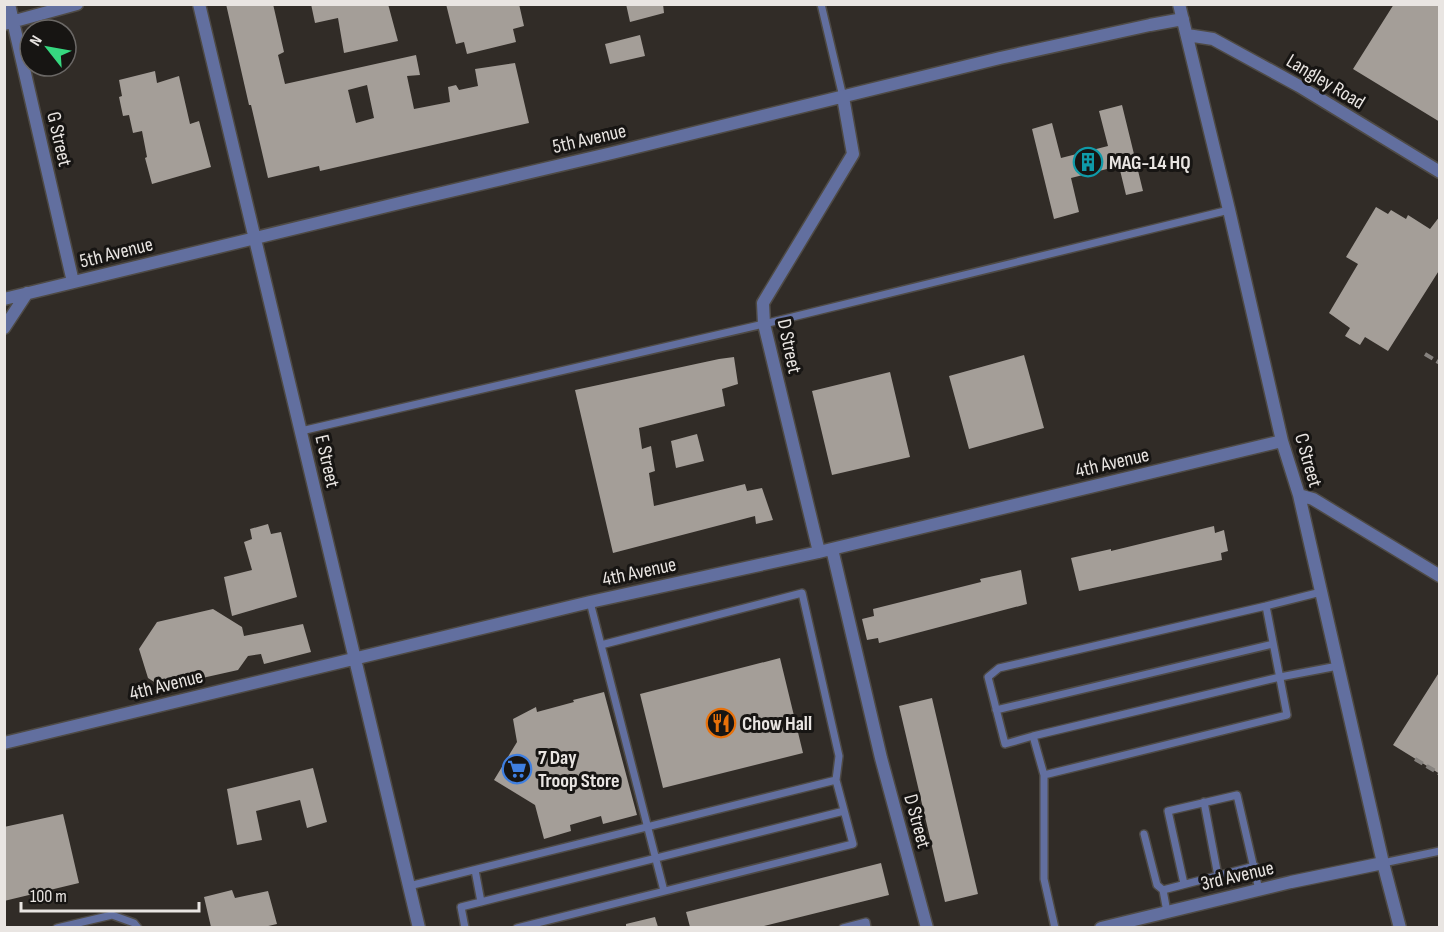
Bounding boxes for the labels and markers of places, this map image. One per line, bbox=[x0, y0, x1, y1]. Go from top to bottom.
building icon: MAG-14 HQ bbox=[1072, 146, 1104, 178]
place label: MAG-14 HQ bbox=[1109, 151, 1191, 175]
restaurant icon: Chow Hall bbox=[705, 707, 737, 739]
place label: Chow Hall bbox=[742, 712, 812, 736]
place label: 7 Day Troop Store bbox=[538, 746, 619, 793]
supermarket icon: 7 Day Troop Store bbox=[501, 753, 533, 785]

